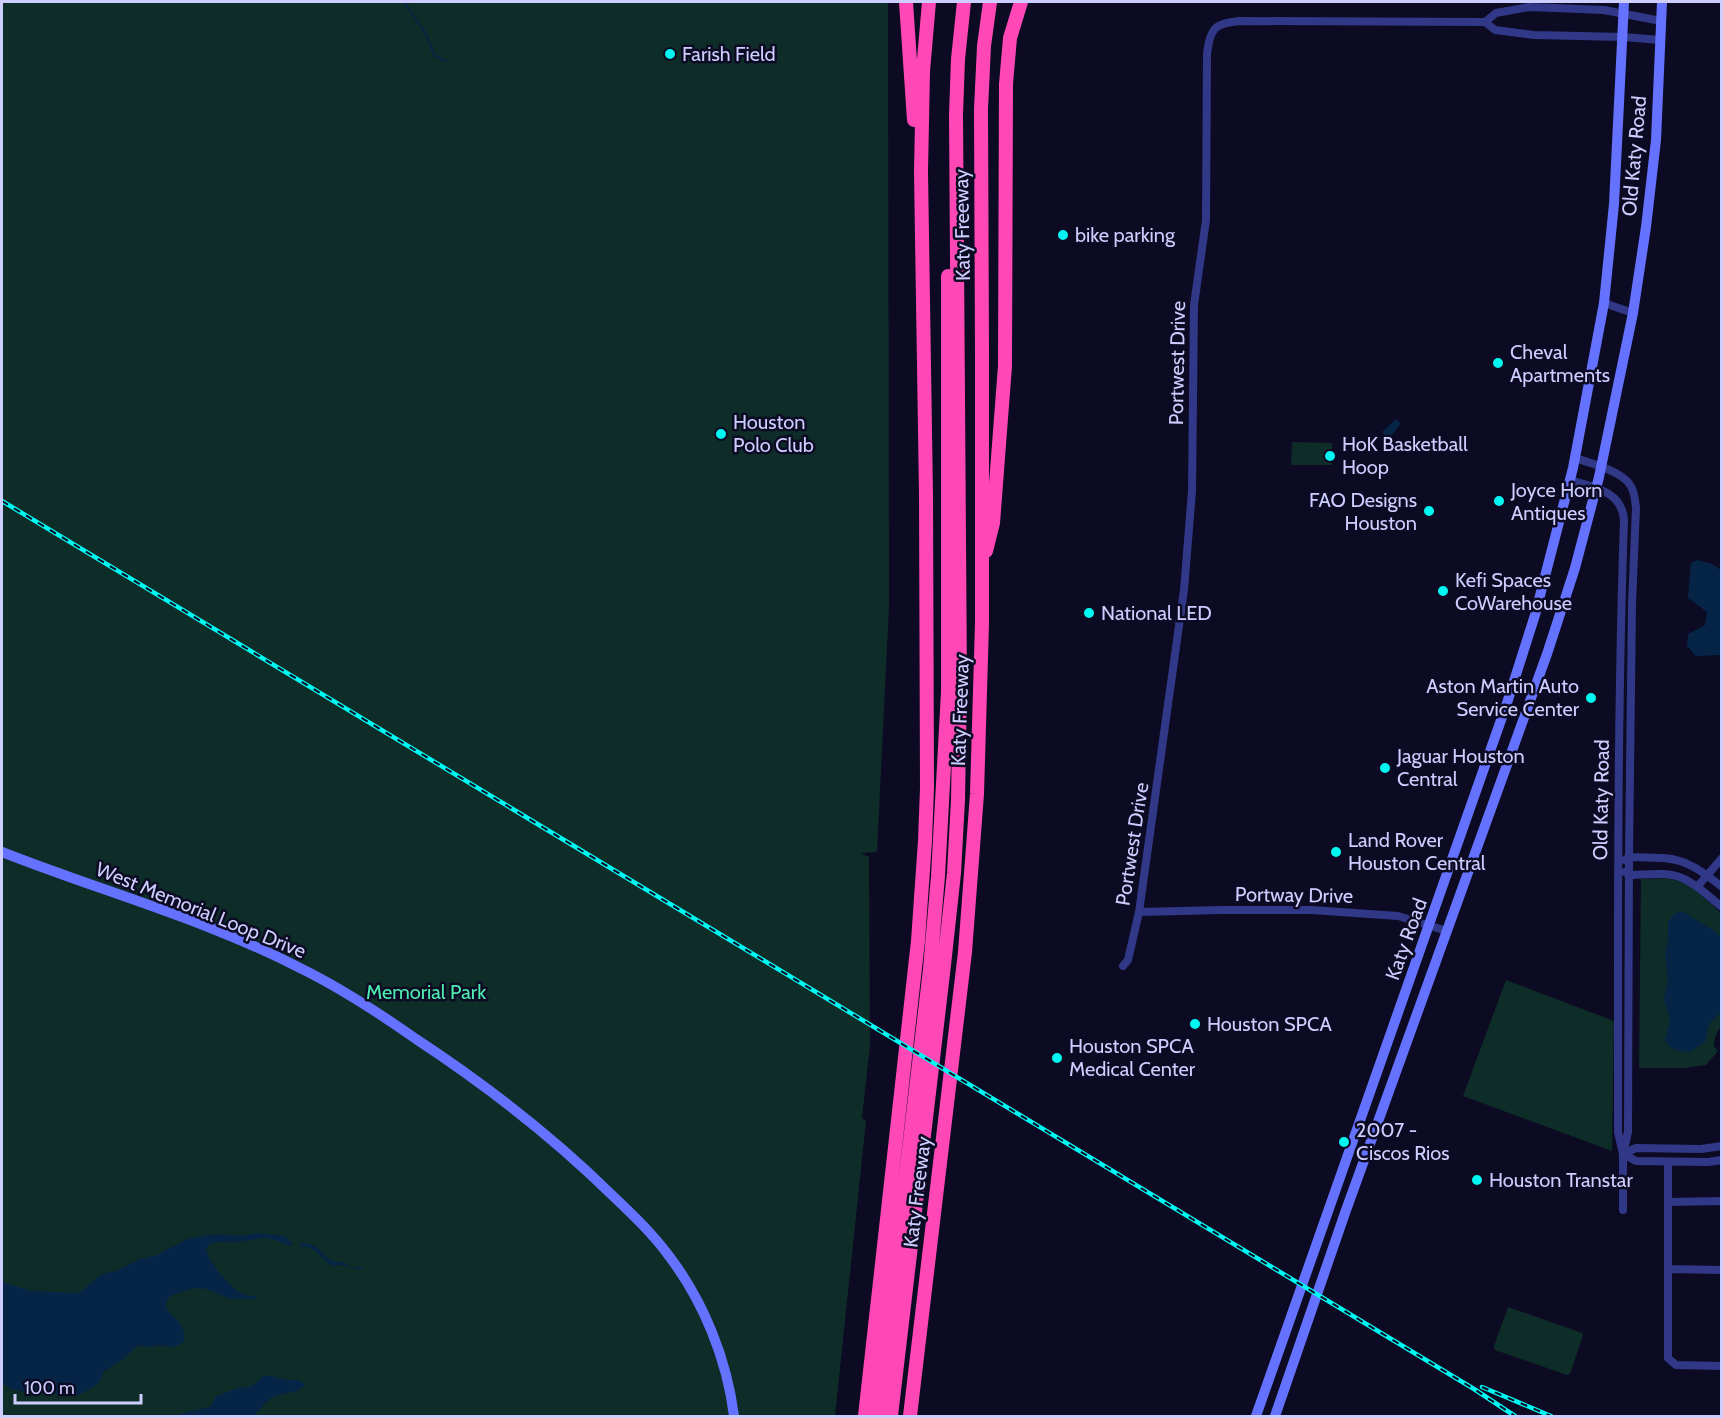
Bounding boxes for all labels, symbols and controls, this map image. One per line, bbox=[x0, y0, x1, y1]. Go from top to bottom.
place label: Farish Field bbox=[682, 42, 776, 66]
marker: Farish Field bbox=[663, 47, 677, 61]
street label: Old Katy Road bbox=[1617, 95, 1651, 217]
street label: Katy Freeway bbox=[949, 169, 975, 281]
place label: bike parking bbox=[1075, 223, 1176, 247]
marker: bike parking bbox=[1056, 228, 1070, 242]
street label: Portwest Drive bbox=[1164, 301, 1190, 425]
place label: Cheval Apartments bbox=[1510, 340, 1610, 387]
marker: Cheval Apartments bbox=[1491, 356, 1505, 370]
place label: Houston Polo Club bbox=[733, 410, 814, 457]
marker: Houston Polo Club bbox=[714, 427, 728, 441]
place label: HoK Basketball Hoop bbox=[1342, 432, 1468, 479]
marker: HoK Basketball Hoop bbox=[1323, 449, 1337, 463]
place label: Joyce Horn Antiques bbox=[1510, 478, 1603, 525]
place label: FAO Designs Houston bbox=[1309, 488, 1417, 535]
marker: Joyce Horn Antiques bbox=[1492, 494, 1506, 508]
marker: FAO Designs Houston bbox=[1422, 504, 1436, 518]
place label: Kefi Spaces CoWarehouse bbox=[1455, 568, 1572, 615]
marker: Kefi Spaces CoWarehouse bbox=[1436, 584, 1450, 598]
place label: National LED bbox=[1101, 601, 1212, 625]
marker: National LED bbox=[1082, 606, 1096, 620]
street label: Katy Freeway bbox=[946, 654, 974, 766]
place label: Aston Martin Auto Service Center bbox=[1426, 674, 1580, 721]
marker: Aston Martin Auto Service Center bbox=[1584, 691, 1598, 705]
street label: Old Katy Road bbox=[1588, 739, 1614, 861]
place label: Jaguar Houston Central bbox=[1396, 744, 1525, 791]
marker: Jaguar Houston Central bbox=[1378, 761, 1392, 775]
street label: Portwest Drive bbox=[1110, 781, 1154, 907]
place label: Land Rover Houston Central bbox=[1348, 828, 1486, 875]
marker: Land Rover Houston Central bbox=[1329, 845, 1343, 859]
street label: West Memorial Loop Drive bbox=[92, 857, 310, 963]
street label: Portway Drive bbox=[1235, 882, 1353, 908]
street label: Katy Road bbox=[1380, 895, 1432, 983]
park label: Memorial Park bbox=[366, 980, 486, 1004]
place label: Houston SPCA bbox=[1207, 1012, 1332, 1036]
marker: Houston SPCA bbox=[1188, 1017, 1202, 1031]
place label: Houston SPCA Medical Center bbox=[1069, 1034, 1196, 1081]
marker: Houston SPCA Medical Center bbox=[1050, 1051, 1064, 1065]
place label: 2007 - Ciscos Rios bbox=[1356, 1118, 1450, 1165]
street label: Katy Freeway bbox=[898, 1135, 936, 1249]
marker: 2007 - Ciscos Rios bbox=[1337, 1135, 1351, 1149]
place label: Houston Transtar bbox=[1489, 1168, 1633, 1192]
marker: Houston Transtar bbox=[1470, 1173, 1484, 1187]
scale bar bbox=[15, 1367, 141, 1405]
text: 100 m bbox=[24, 1377, 75, 1399]

